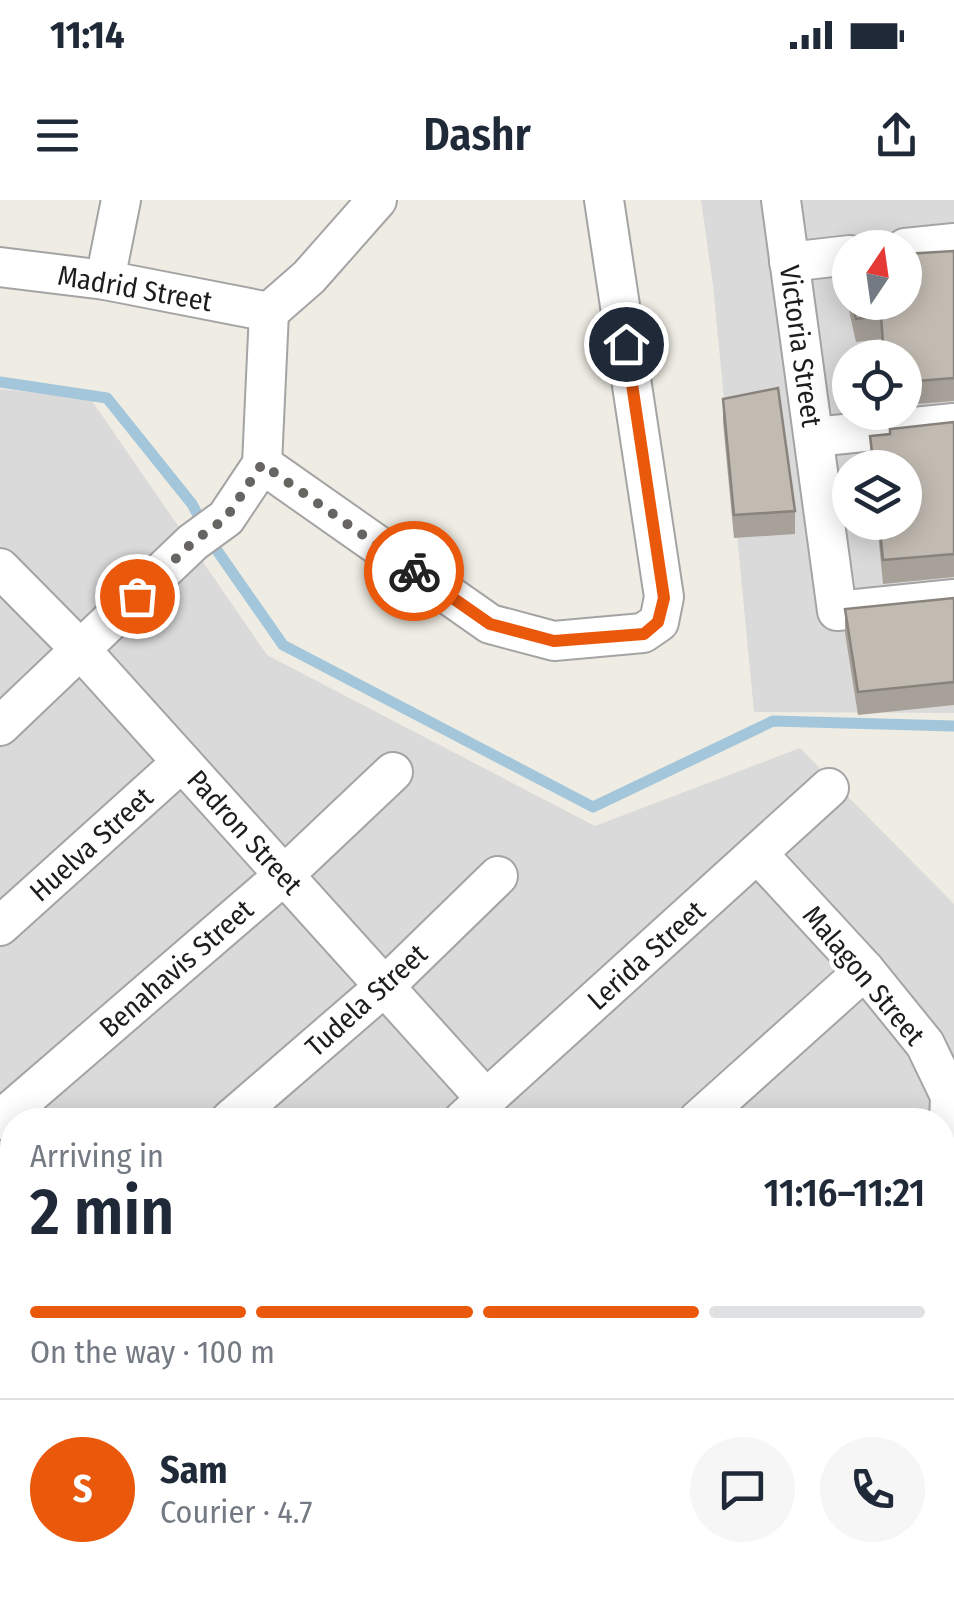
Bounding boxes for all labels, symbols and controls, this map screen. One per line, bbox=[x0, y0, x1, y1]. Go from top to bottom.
text: 11:14 bbox=[50, 12, 124, 58]
icon: menu bbox=[30, 108, 85, 163]
text: Dashr bbox=[423, 108, 531, 162]
icon: share bbox=[869, 108, 924, 163]
north arrow bbox=[832, 230, 922, 320]
map controls bbox=[832, 230, 922, 540]
street label: Madrid Street bbox=[55, 259, 215, 318]
street label: Victoria Street bbox=[773, 263, 828, 430]
pin bbox=[584, 302, 669, 387]
icon: home bbox=[599, 317, 654, 372]
button: locate bbox=[832, 340, 922, 430]
button: layers bbox=[832, 450, 922, 540]
courier bbox=[364, 521, 464, 621]
icon: bike bbox=[387, 544, 442, 599]
pin bbox=[95, 554, 180, 639]
icon: bag bbox=[110, 569, 165, 624]
street label: Padron Street bbox=[180, 763, 310, 902]
street label: Huelva Street bbox=[23, 780, 160, 908]
street label: Benahavis Street bbox=[93, 892, 260, 1044]
street label: Lerida Street bbox=[581, 893, 712, 1017]
street label: Malagon Street bbox=[796, 899, 932, 1052]
street label: Tudela Street bbox=[299, 937, 434, 1063]
text: Arriving in bbox=[30, 1137, 164, 1175]
text: 11:16–11:21 bbox=[764, 1170, 925, 1216]
text: 2 min bbox=[30, 1173, 174, 1251]
text: On the way · 100 m bbox=[30, 1333, 275, 1371]
button: chat bbox=[690, 1437, 795, 1542]
button: phone bbox=[820, 1437, 925, 1542]
text: Sam bbox=[160, 1447, 228, 1493]
text: S bbox=[73, 1466, 92, 1512]
text: Courier · 4.7 bbox=[160, 1493, 312, 1531]

